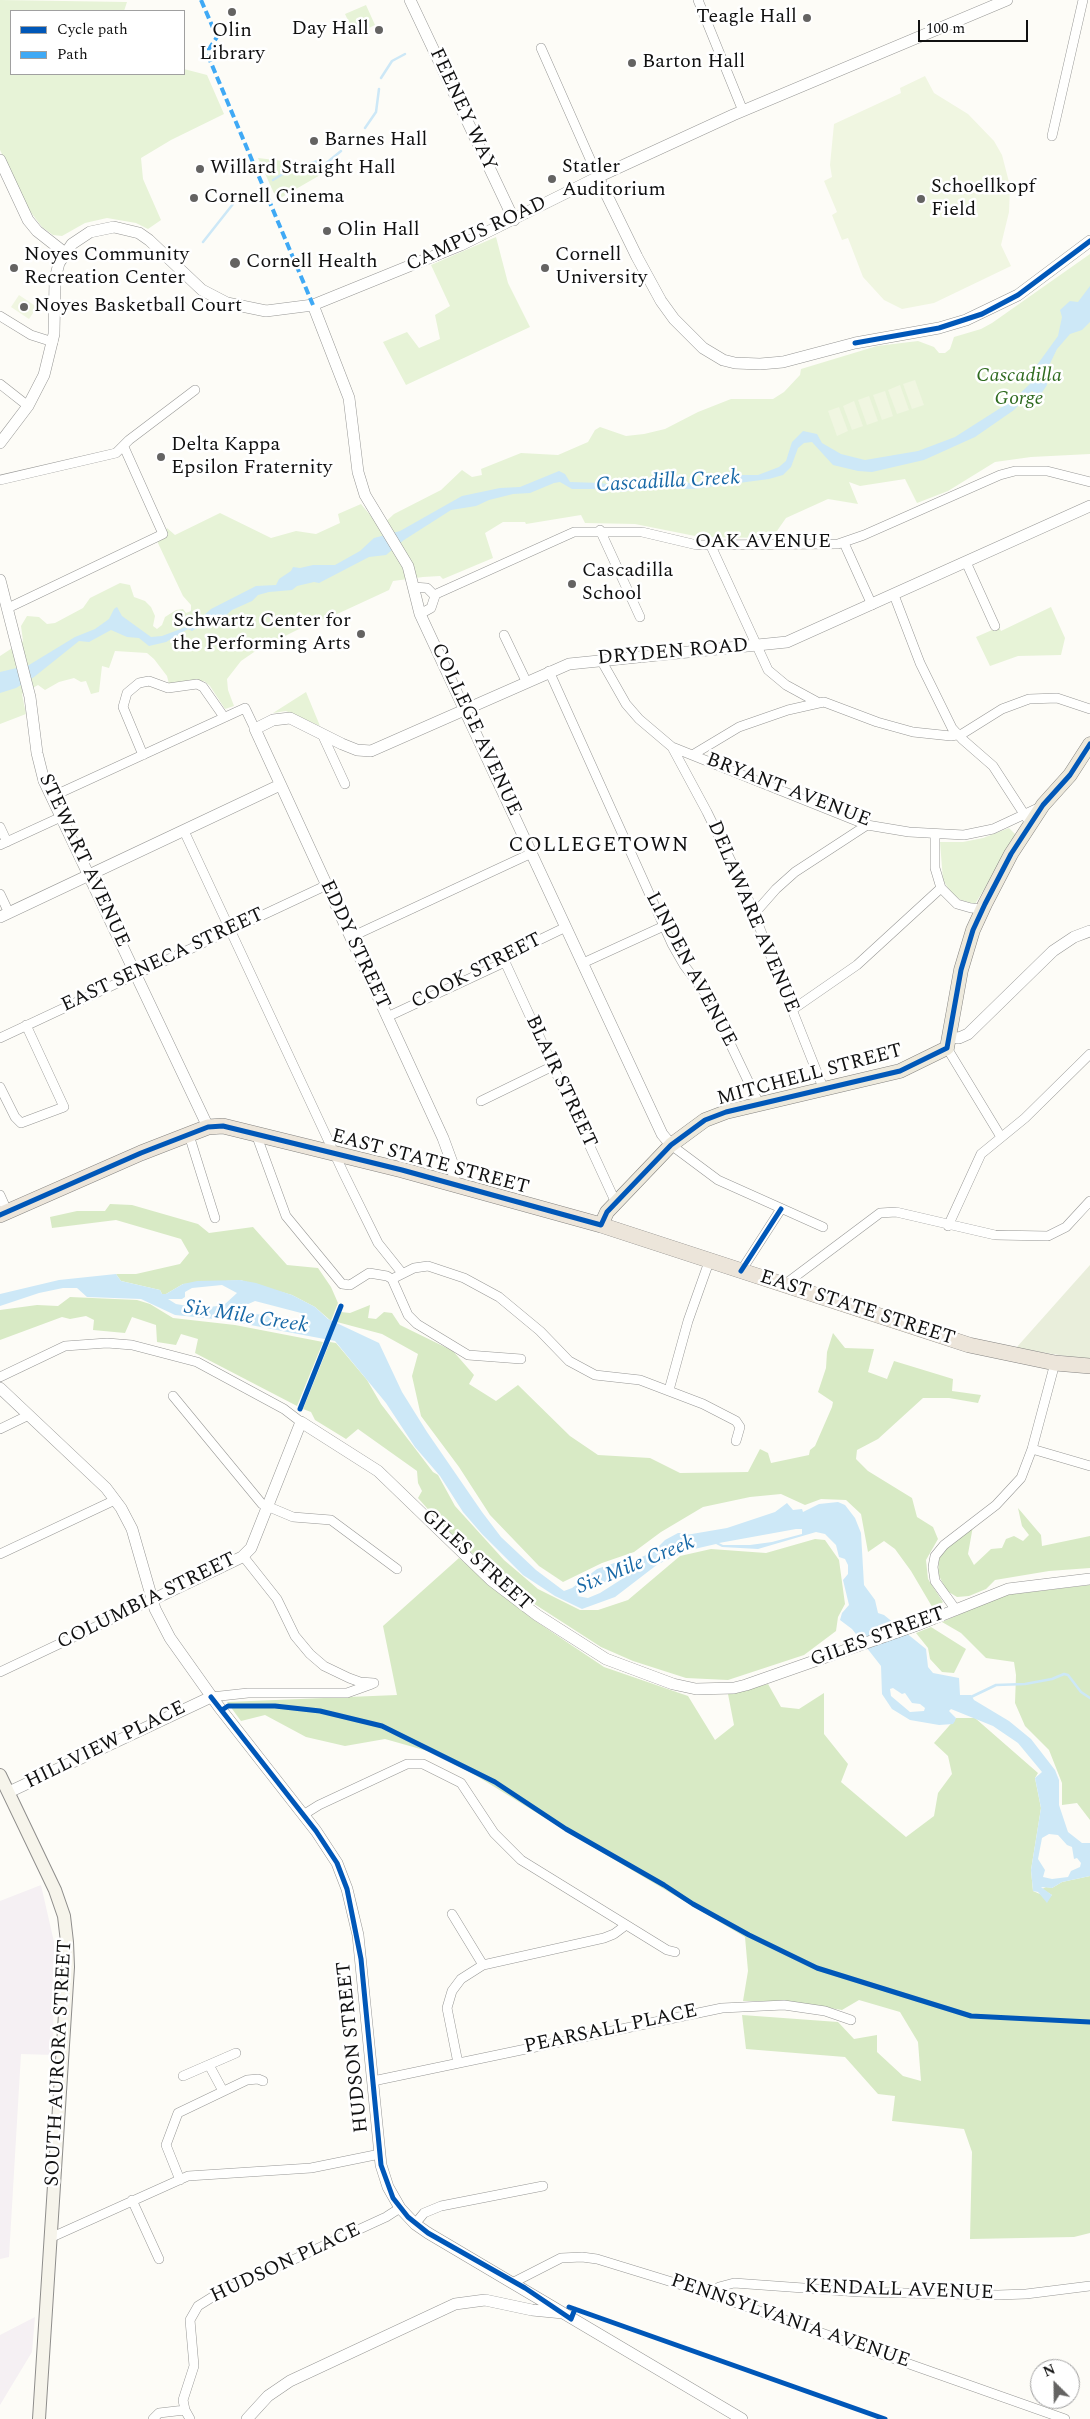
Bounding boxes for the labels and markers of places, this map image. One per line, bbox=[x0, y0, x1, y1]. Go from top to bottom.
marker: Olin Library bbox=[226, 6, 238, 18]
place label: Teagle Hall bbox=[696, 6, 797, 30]
marker: Teagle Hall bbox=[801, 12, 813, 24]
place label: Day Hall bbox=[292, 18, 369, 42]
place label: Olin Library bbox=[199, 20, 265, 67]
marker: Day Hall bbox=[373, 24, 385, 36]
place label: Barton Hall bbox=[642, 51, 745, 75]
marker: Barton Hall bbox=[626, 57, 638, 69]
place label: Barnes Hall bbox=[324, 129, 427, 153]
marker: Barnes Hall bbox=[308, 135, 320, 147]
place label: Statler Auditorium bbox=[562, 156, 666, 203]
place label: Willard Straight Hall bbox=[210, 157, 396, 181]
marker: Willard Straight Hall bbox=[194, 163, 206, 175]
marker: Statler Auditorium bbox=[546, 173, 558, 185]
place label: Schoellkopf Field bbox=[931, 176, 1035, 223]
place label: Cornell Cinema bbox=[204, 186, 344, 210]
marker: Cornell Cinema bbox=[188, 192, 200, 204]
marker: Schoellkopf Field bbox=[915, 193, 927, 205]
place label: Olin Hall bbox=[337, 219, 420, 243]
marker: Olin Hall bbox=[321, 225, 333, 237]
place label: Noyes Community Recreation Center bbox=[24, 244, 189, 291]
place label: Cornell University bbox=[555, 244, 647, 291]
place label: Cornell Health bbox=[246, 251, 378, 275]
marker: Cornell Health bbox=[228, 256, 242, 270]
marker: Noyes Community Recreation Center bbox=[8, 262, 20, 274]
marker: Cornell University bbox=[539, 262, 551, 274]
place label: Noyes Basketball Court bbox=[34, 295, 242, 319]
marker: Noyes Basketball Court bbox=[18, 301, 30, 313]
place label: Delta Kappa Epsilon Fraternity bbox=[171, 434, 332, 481]
marker: Delta Kappa Epsilon Fraternity bbox=[155, 451, 167, 463]
place label: Cascadilla School bbox=[582, 560, 673, 607]
marker: Cascadilla School bbox=[566, 578, 578, 590]
place label: Schwartz Center for the Performing Arts bbox=[172, 610, 351, 657]
marker: Schwartz Center for the Performing Arts bbox=[355, 628, 367, 640]

